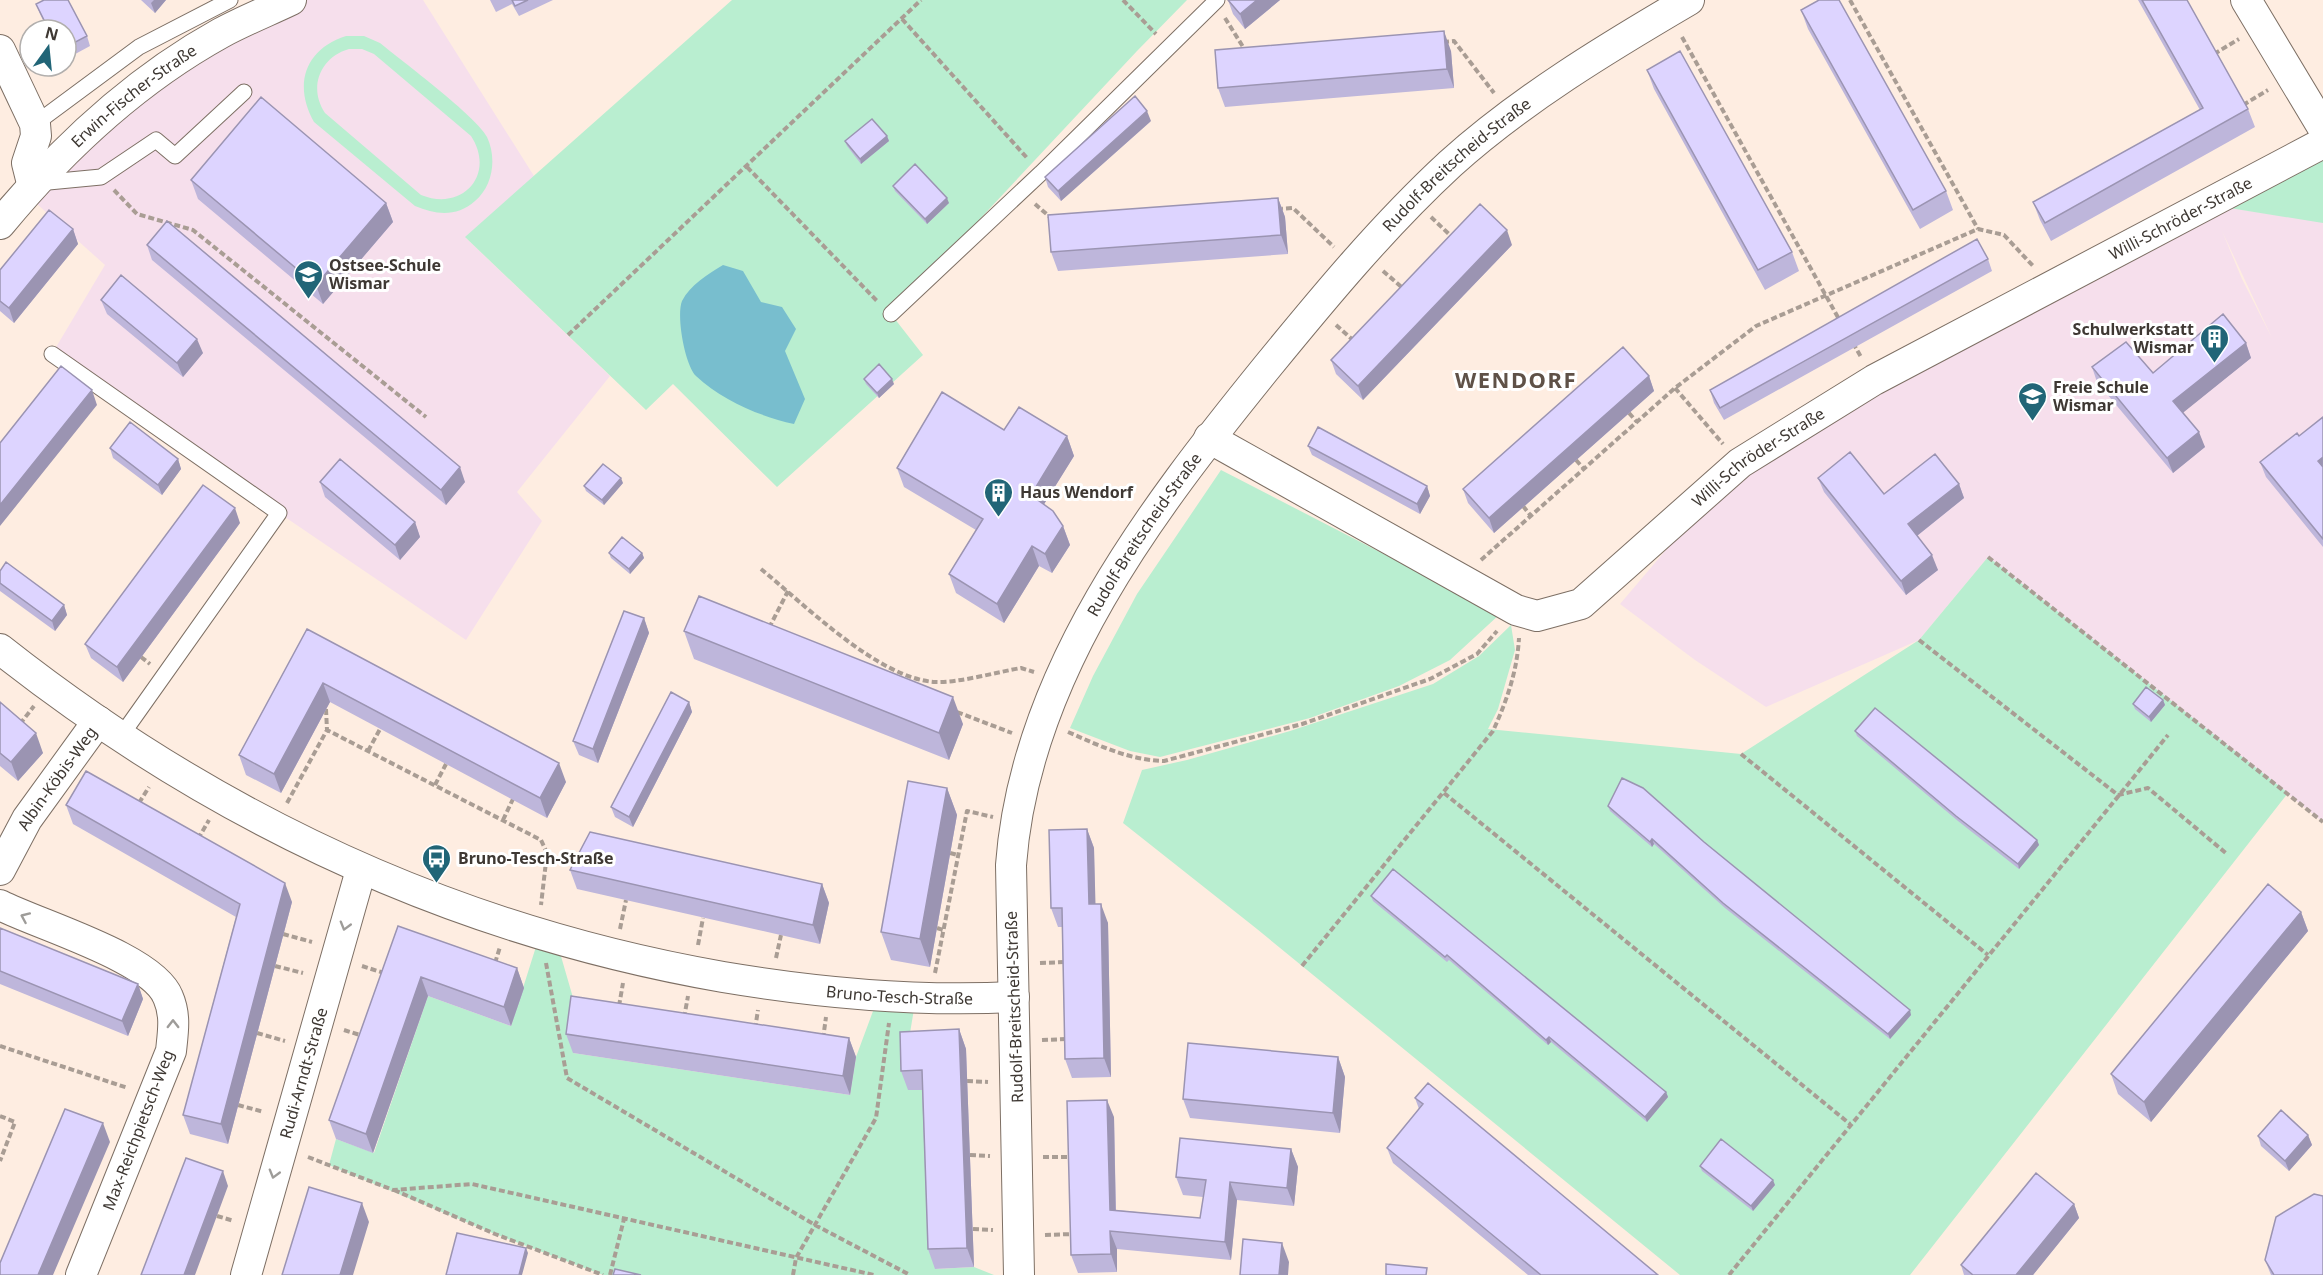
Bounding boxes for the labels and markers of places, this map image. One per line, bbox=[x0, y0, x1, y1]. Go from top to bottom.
place label: Ostsee-Schule Wismar bbox=[329, 254, 441, 294]
school or university icon: Ostsee-Schule Wismar bbox=[292, 258, 324, 300]
place label: Schulwerkstatt Wismar bbox=[2073, 318, 2194, 358]
building icon: Schulwerkstatt Wismar bbox=[2199, 322, 2231, 364]
place label: Freie Schule Wismar bbox=[2053, 376, 2149, 416]
school or university icon: Freie Schule Wismar bbox=[2016, 380, 2048, 422]
building icon: Haus Wendorf bbox=[983, 476, 1015, 518]
place label: Haus Wendorf bbox=[1020, 481, 1134, 503]
bus stop icon: Bruno-Tesch-Straße bbox=[421, 842, 453, 884]
place label: Bruno-Tesch-Straße bbox=[458, 847, 614, 869]

